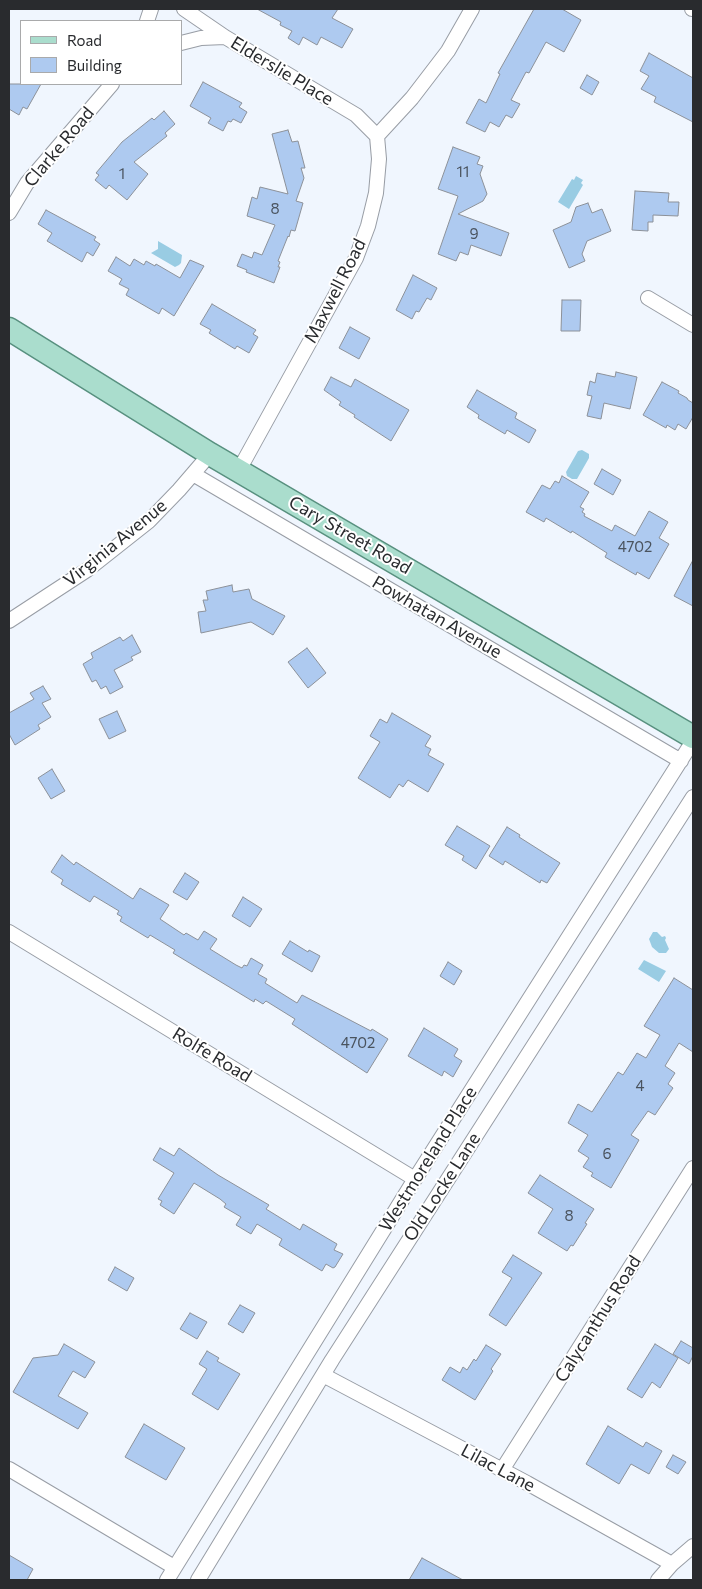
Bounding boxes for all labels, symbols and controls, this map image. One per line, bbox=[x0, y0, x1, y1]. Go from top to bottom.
legend bbox=[20, 20, 182, 85]
text: Road bbox=[67, 31, 102, 49]
street label: Elderslie Place bbox=[227, 32, 337, 110]
text: Building bbox=[67, 56, 122, 74]
street label: Clarke Road bbox=[19, 103, 99, 191]
house number: 11 bbox=[457, 163, 469, 181]
house number: 1 bbox=[119, 165, 125, 183]
house number: 8 bbox=[270, 200, 280, 218]
house number: 9 bbox=[469, 225, 479, 243]
street label: Maxwell Road bbox=[299, 235, 371, 347]
street label: Cary Street Road bbox=[285, 491, 415, 579]
street label: Virginia Avenue bbox=[59, 495, 171, 591]
house number: 4702 bbox=[618, 538, 652, 556]
street label: Powhatan Avenue bbox=[368, 571, 506, 663]
street label: Rolfe Road bbox=[169, 1023, 255, 1087]
house number: 4702 bbox=[341, 1034, 375, 1052]
house number: 4 bbox=[636, 1077, 644, 1095]
street label: Westmoreland Place bbox=[375, 1083, 481, 1235]
street label: Old Locke Lane bbox=[399, 1129, 485, 1245]
house number: 6 bbox=[602, 1145, 612, 1163]
house number: 8 bbox=[564, 1207, 574, 1225]
street label: Calycanthus Road bbox=[550, 1252, 646, 1386]
street label: Lilac Lane bbox=[457, 1439, 539, 1497]

